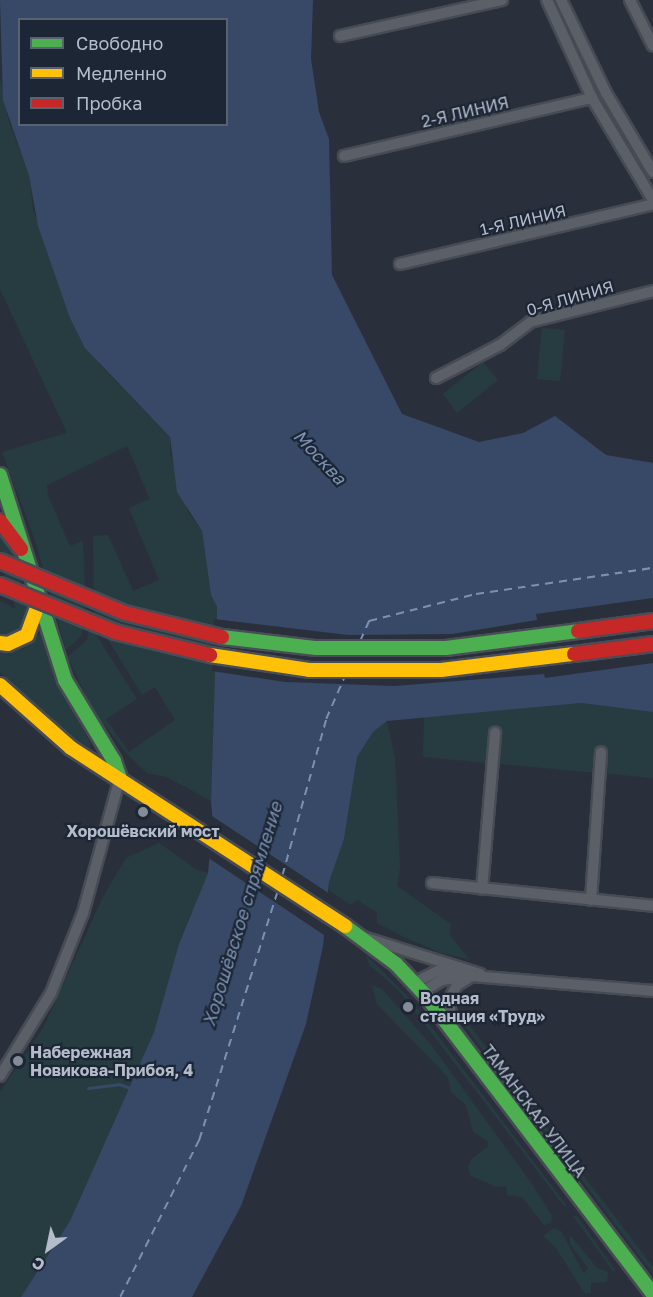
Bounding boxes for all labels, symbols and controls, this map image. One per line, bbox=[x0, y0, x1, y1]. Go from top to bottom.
legend bbox=[18, 18, 228, 126]
text: Свободно bbox=[76, 32, 163, 54]
text: Медленно bbox=[76, 62, 167, 84]
text: Пробка bbox=[76, 92, 142, 114]
street label: 2-Я ЛИНИЯ bbox=[419, 93, 511, 131]
street label: 1-Я ЛИНИЯ bbox=[478, 201, 568, 239]
street label: 0-Я ЛИНИЯ bbox=[524, 276, 616, 320]
water label: Москва bbox=[289, 425, 351, 489]
water label: Хорошёвское спрямление bbox=[198, 799, 286, 1029]
marker: Хорошёвский мост bbox=[136, 805, 150, 819]
place label: Хорошёвский мост bbox=[66, 821, 220, 841]
place label: Водная станция «Труд» bbox=[420, 988, 545, 1026]
marker: Водная станция «Труд» bbox=[401, 1000, 415, 1014]
street label: ТАМАНСКАЯ УЛИЦА bbox=[478, 1041, 590, 1181]
place label: Набережная Новикова-Прибоя, 4 bbox=[30, 1042, 193, 1080]
marker: Набережная Новикова-Прибоя, 4 bbox=[11, 1054, 25, 1068]
north arrow bbox=[18, 1219, 78, 1279]
text: С bbox=[28, 1253, 48, 1276]

